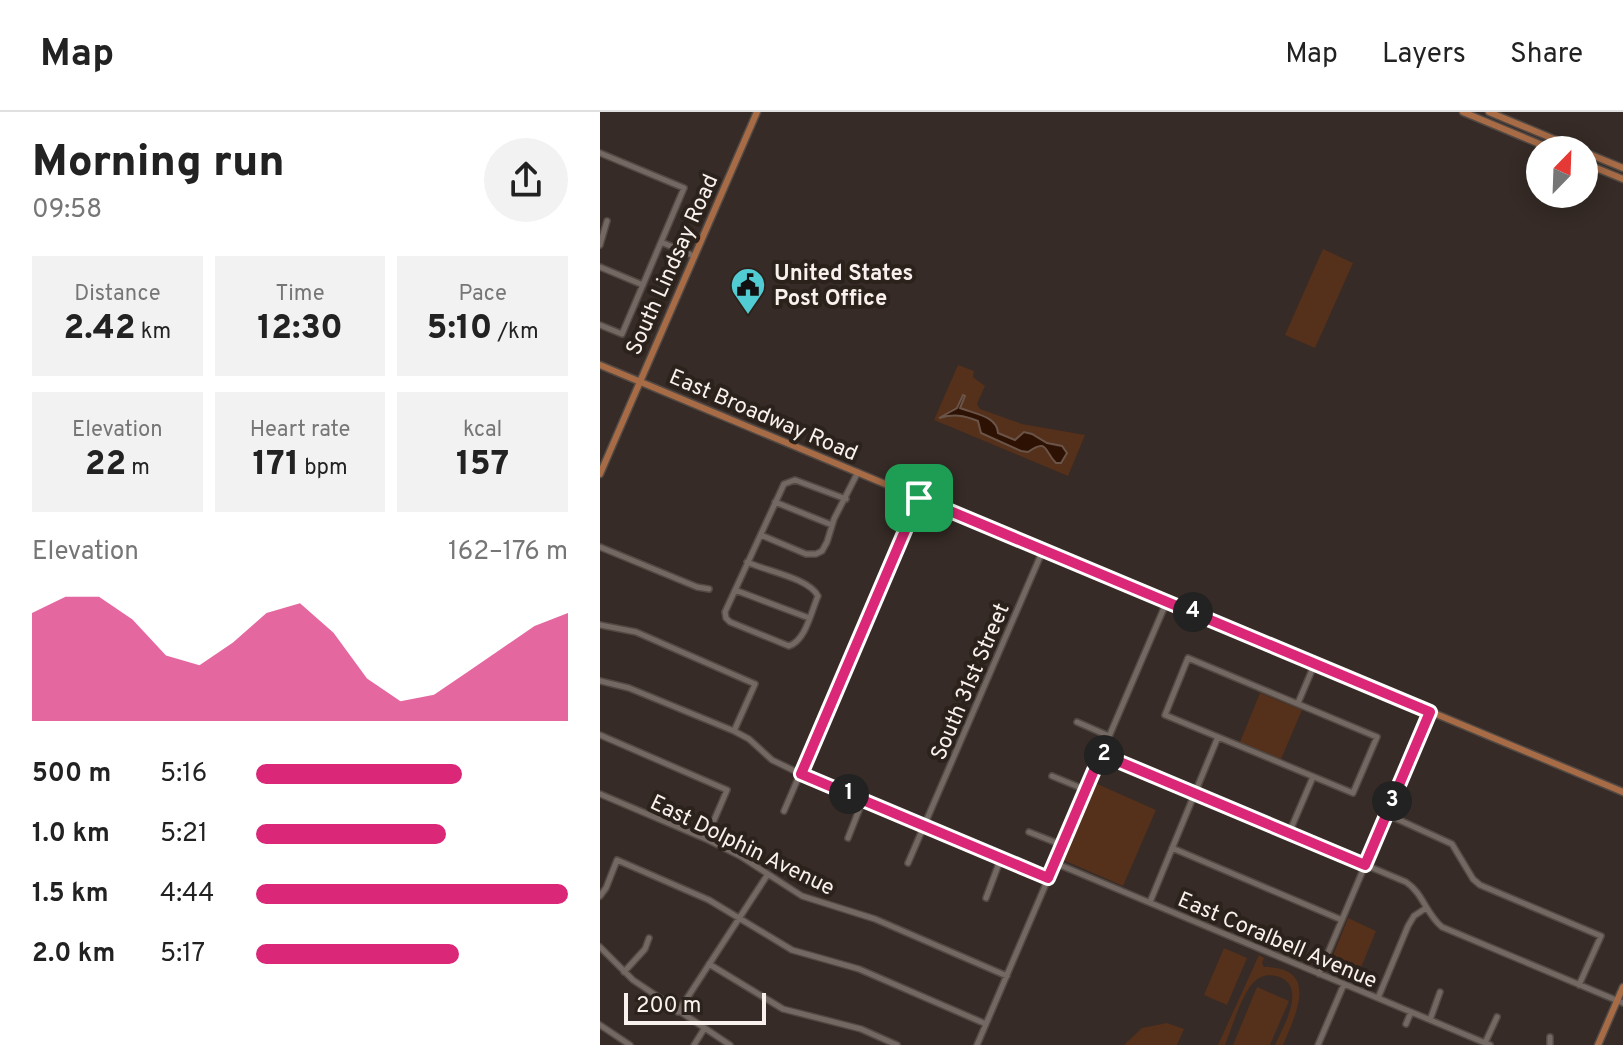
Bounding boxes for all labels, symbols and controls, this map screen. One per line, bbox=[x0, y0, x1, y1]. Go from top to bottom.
text: Map bbox=[40, 31, 114, 80]
text: Map bbox=[1285, 37, 1338, 73]
text: Layers bbox=[1382, 37, 1466, 73]
text: Share bbox=[1510, 37, 1583, 73]
text: Morning run bbox=[32, 136, 285, 192]
north arrow bbox=[1526, 136, 1598, 208]
map controls bbox=[1526, 136, 1598, 208]
button: share bbox=[484, 138, 568, 222]
street label: South Lindsay Road bbox=[621, 170, 725, 360]
text: 09:58 bbox=[32, 194, 102, 227]
place label: United States Post Office bbox=[774, 261, 913, 313]
public building icon: United States Post Office bbox=[729, 266, 767, 316]
text: Distance bbox=[74, 281, 161, 308]
text: Time bbox=[275, 281, 325, 308]
text: Pace bbox=[458, 281, 507, 308]
text: 2.42 bbox=[63, 308, 136, 351]
text: 12:30 bbox=[257, 308, 343, 351]
text: 5:10 bbox=[427, 308, 492, 351]
text: km bbox=[136, 319, 171, 346]
text: /km bbox=[492, 319, 539, 346]
street label: East Broadway Road bbox=[665, 364, 861, 468]
text: Elevation bbox=[72, 417, 163, 444]
text: Heart rate bbox=[250, 417, 350, 444]
text: kcal bbox=[463, 417, 502, 444]
text: 22 bbox=[85, 444, 126, 487]
text: 171 bbox=[252, 444, 299, 487]
text: 157 bbox=[456, 444, 509, 487]
text: m bbox=[126, 455, 150, 482]
text: bpm bbox=[299, 455, 348, 482]
pin bbox=[885, 464, 953, 532]
icon: arrive bbox=[897, 476, 941, 520]
text: Elevation bbox=[32, 536, 139, 569]
text: 162–176 m bbox=[448, 536, 568, 569]
pin: 4 bbox=[1173, 592, 1213, 632]
text: 4 bbox=[1186, 598, 1200, 625]
street label: South 31st Street bbox=[926, 599, 1017, 765]
pin: 2 bbox=[1084, 735, 1124, 775]
text: 2 bbox=[1097, 741, 1111, 768]
text: 500 m bbox=[32, 758, 111, 791]
text: 5:16 bbox=[160, 758, 207, 791]
pin: 1 bbox=[829, 774, 869, 814]
text: 1 bbox=[845, 780, 853, 807]
pin: 3 bbox=[1372, 781, 1412, 821]
text: 3 bbox=[1385, 787, 1399, 814]
street label: East Dolphin Avenue bbox=[645, 790, 838, 903]
text: 1.0 km bbox=[32, 818, 110, 851]
text: 5:21 bbox=[160, 818, 208, 851]
text: 1.5 km bbox=[32, 878, 109, 911]
text: 4:44 bbox=[160, 878, 214, 911]
street label: East Coralbell Avenue bbox=[1173, 887, 1381, 996]
text: 2.0 km bbox=[32, 938, 115, 971]
text: 5:17 bbox=[160, 938, 205, 971]
scale bar bbox=[624, 989, 766, 1025]
text: 200 m bbox=[636, 993, 701, 1020]

